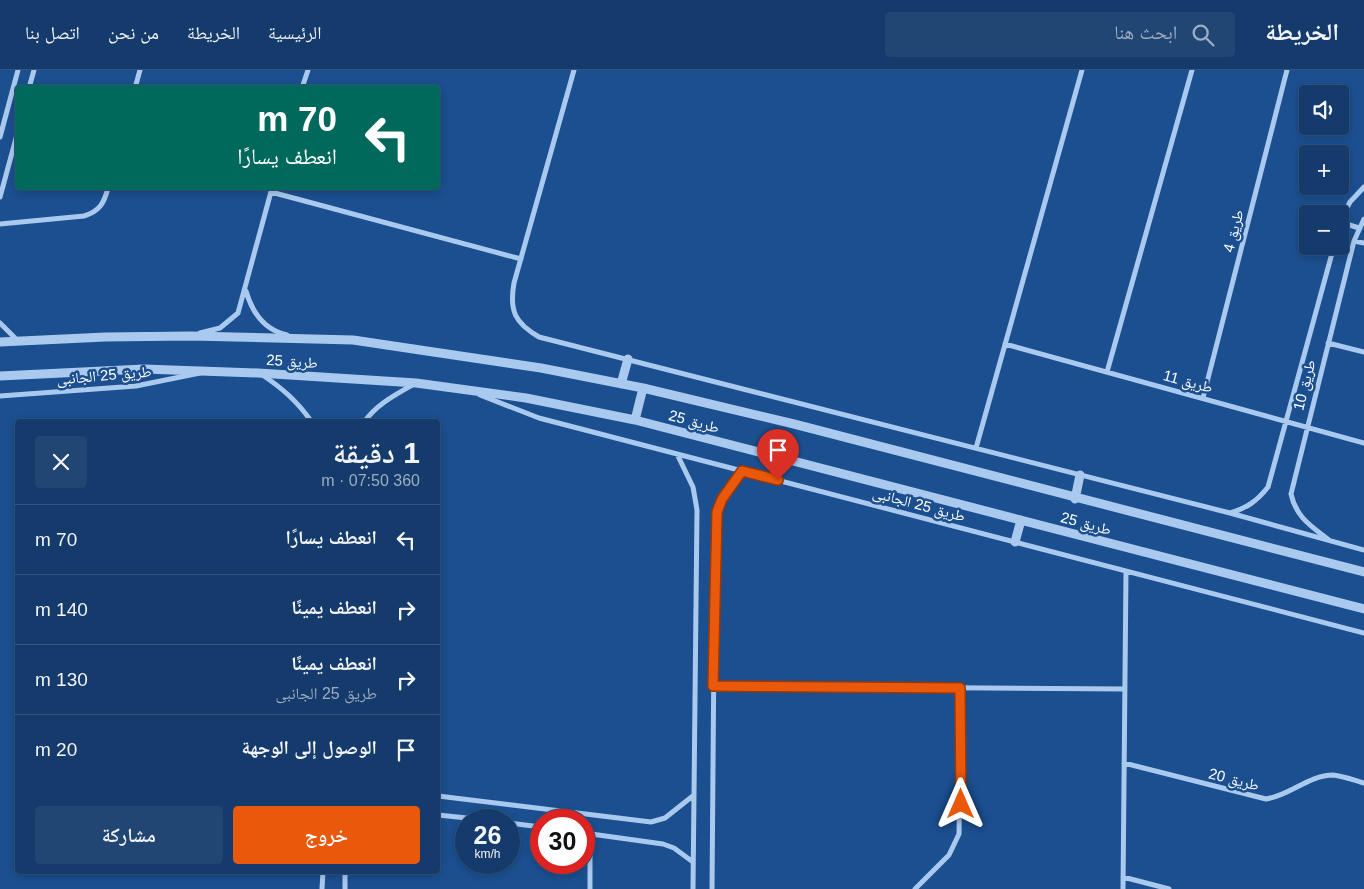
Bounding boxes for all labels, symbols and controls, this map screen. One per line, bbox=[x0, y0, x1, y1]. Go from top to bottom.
search box bbox=[885, 12, 1235, 57]
text: الخريطة bbox=[1265, 18, 1339, 45]
icon: search bbox=[1189, 21, 1217, 49]
text: ابحث هنا bbox=[1114, 22, 1177, 43]
text: اتصل بنا bbox=[25, 23, 80, 43]
text: من نحن bbox=[108, 23, 159, 43]
text: الخريطة bbox=[187, 23, 240, 43]
text: الرئيسية bbox=[268, 23, 321, 43]
map controls bbox=[1299, 85, 1349, 255]
button: sound bbox=[1299, 85, 1349, 135]
text: 70 m bbox=[257, 99, 337, 138]
icon: left bbox=[355, 105, 420, 170]
text: انعطف يسارًا bbox=[237, 144, 337, 169]
button: + bbox=[1299, 145, 1349, 195]
button: − bbox=[1299, 205, 1349, 255]
street label: طريق 4 bbox=[1220, 208, 1248, 255]
street label: طريق 25 bbox=[266, 351, 318, 373]
street label: طريق 10 bbox=[1290, 358, 1320, 413]
street label: طريق 25 الجانبى bbox=[56, 362, 152, 390]
street label: طريق 11 bbox=[1161, 366, 1215, 398]
street label: طريق 25 bbox=[666, 406, 721, 438]
pin bbox=[757, 429, 799, 480]
button: close bbox=[35, 436, 87, 488]
text: 1 دقيقة bbox=[333, 436, 420, 469]
icon: arrive bbox=[764, 436, 792, 464]
text: 360 m · 07:50 bbox=[321, 472, 420, 489]
street label: طريق 25 الجانبى bbox=[870, 483, 967, 526]
street label: طريق 25 bbox=[1058, 508, 1113, 540]
icon: left bbox=[392, 526, 420, 554]
text: انعطف يسارًا bbox=[286, 527, 377, 548]
text: 70 m bbox=[35, 529, 77, 550]
icon: right bbox=[392, 596, 420, 624]
text: انعطف يمينًا bbox=[291, 597, 377, 618]
text: 140 m bbox=[35, 599, 88, 620]
text: انعطف يمينًا bbox=[291, 653, 377, 674]
icon: right bbox=[392, 666, 420, 694]
text: 130 m bbox=[35, 669, 88, 690]
text: طريق 25 الجانبى bbox=[276, 685, 377, 702]
icon: arrive bbox=[392, 736, 420, 764]
text: الوصول إلى الوجهة bbox=[241, 737, 377, 758]
text: 20 m bbox=[35, 739, 77, 760]
street label: طريق 20 bbox=[1206, 765, 1261, 795]
position arrow bbox=[934, 777, 986, 829]
button: مشاركة bbox=[35, 806, 223, 864]
button: خروج bbox=[233, 806, 420, 864]
speed limit sign: 30 bbox=[530, 809, 595, 874]
text: 26 bbox=[474, 821, 501, 849]
text: km/h bbox=[474, 847, 501, 861]

